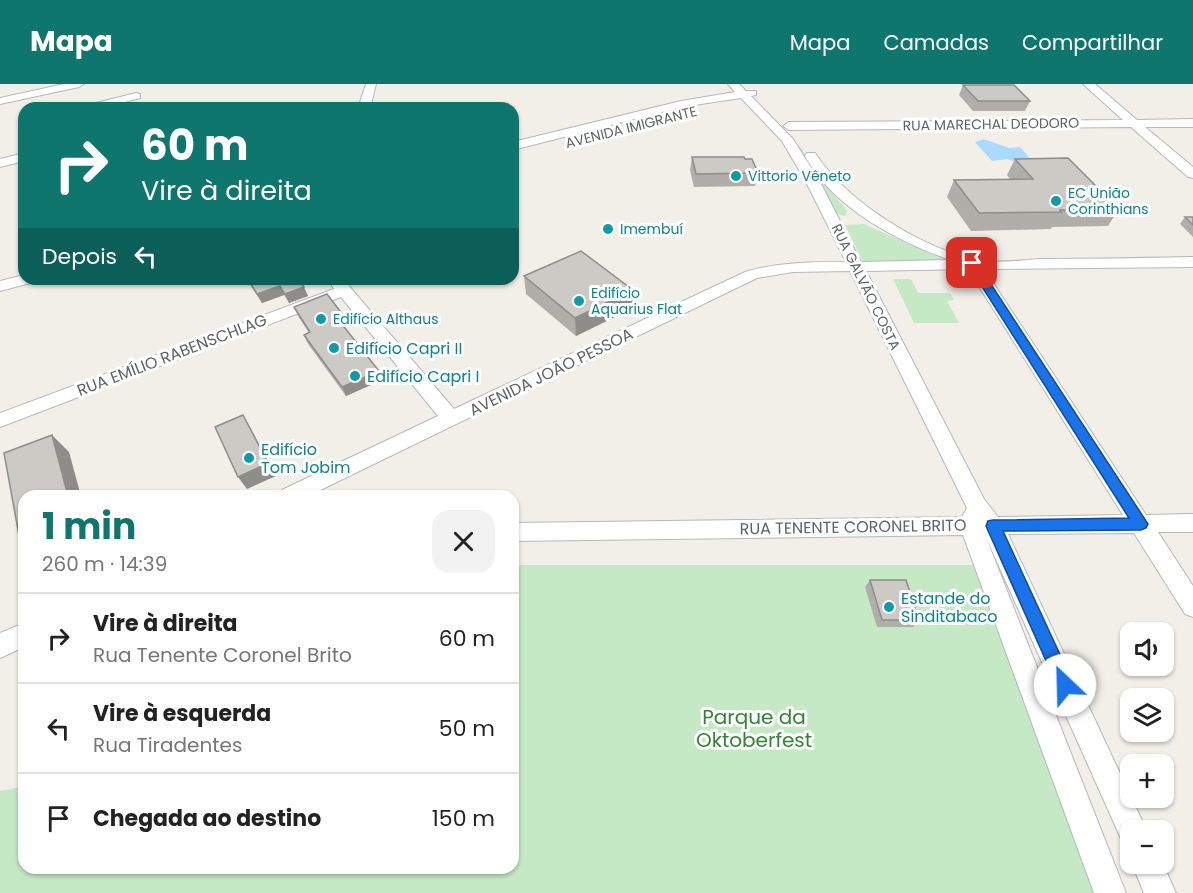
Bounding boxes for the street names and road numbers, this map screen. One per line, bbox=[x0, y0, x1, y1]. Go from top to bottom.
street label: AVENIDA IMIGRANTE bbox=[563, 101, 699, 153]
street label: RUA MARECHAL DEODORO bbox=[903, 112, 1079, 136]
street label: RUA GALVÃO COSTA bbox=[827, 221, 905, 353]
street label: RUA EMÍLIO RABENSCHLAG bbox=[74, 308, 270, 402]
street label: AVENIDA JOÃO PESSOA bbox=[465, 322, 637, 422]
street label: RUA TENENTE CORONEL BRITO bbox=[739, 514, 967, 540]

